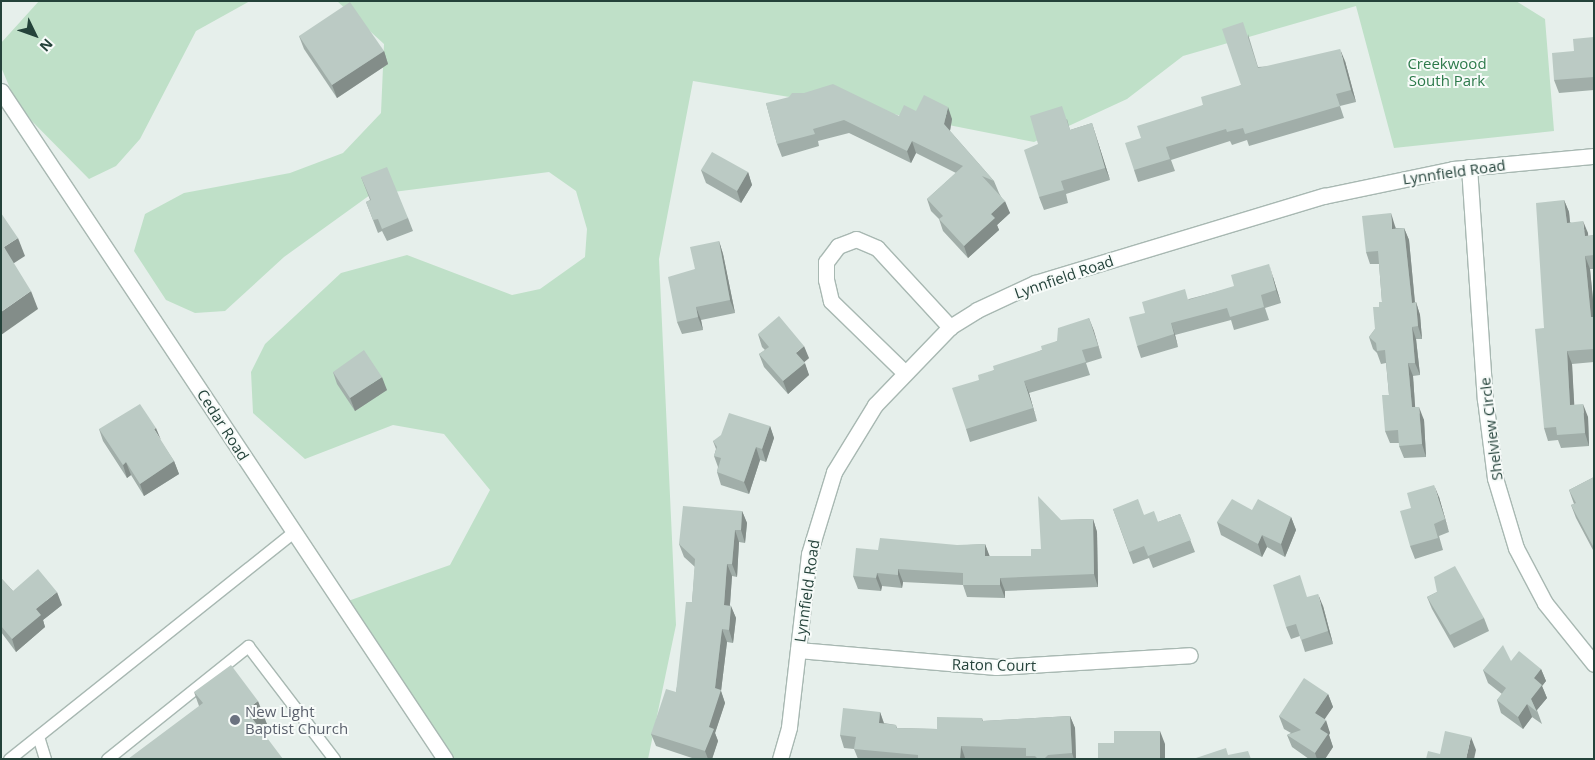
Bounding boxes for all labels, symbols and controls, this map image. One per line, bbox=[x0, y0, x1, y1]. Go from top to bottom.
north arrow bbox=[10, 10, 60, 60]
text: N bbox=[36, 35, 57, 56]
park label: Creekwood South Park bbox=[1407, 54, 1487, 89]
street label: Lynnfield Road bbox=[1401, 156, 1507, 188]
street label: Lynnfield Road bbox=[1012, 252, 1116, 302]
street label: Shelview Circle bbox=[1476, 376, 1506, 482]
street label: Cedar Road bbox=[193, 386, 253, 464]
street label: Lynnfield Road bbox=[791, 538, 823, 644]
street label: Raton Court bbox=[952, 655, 1036, 675]
place label: New Light Baptist Church bbox=[245, 702, 348, 737]
marker: New Light Baptist Church bbox=[229, 714, 241, 726]

